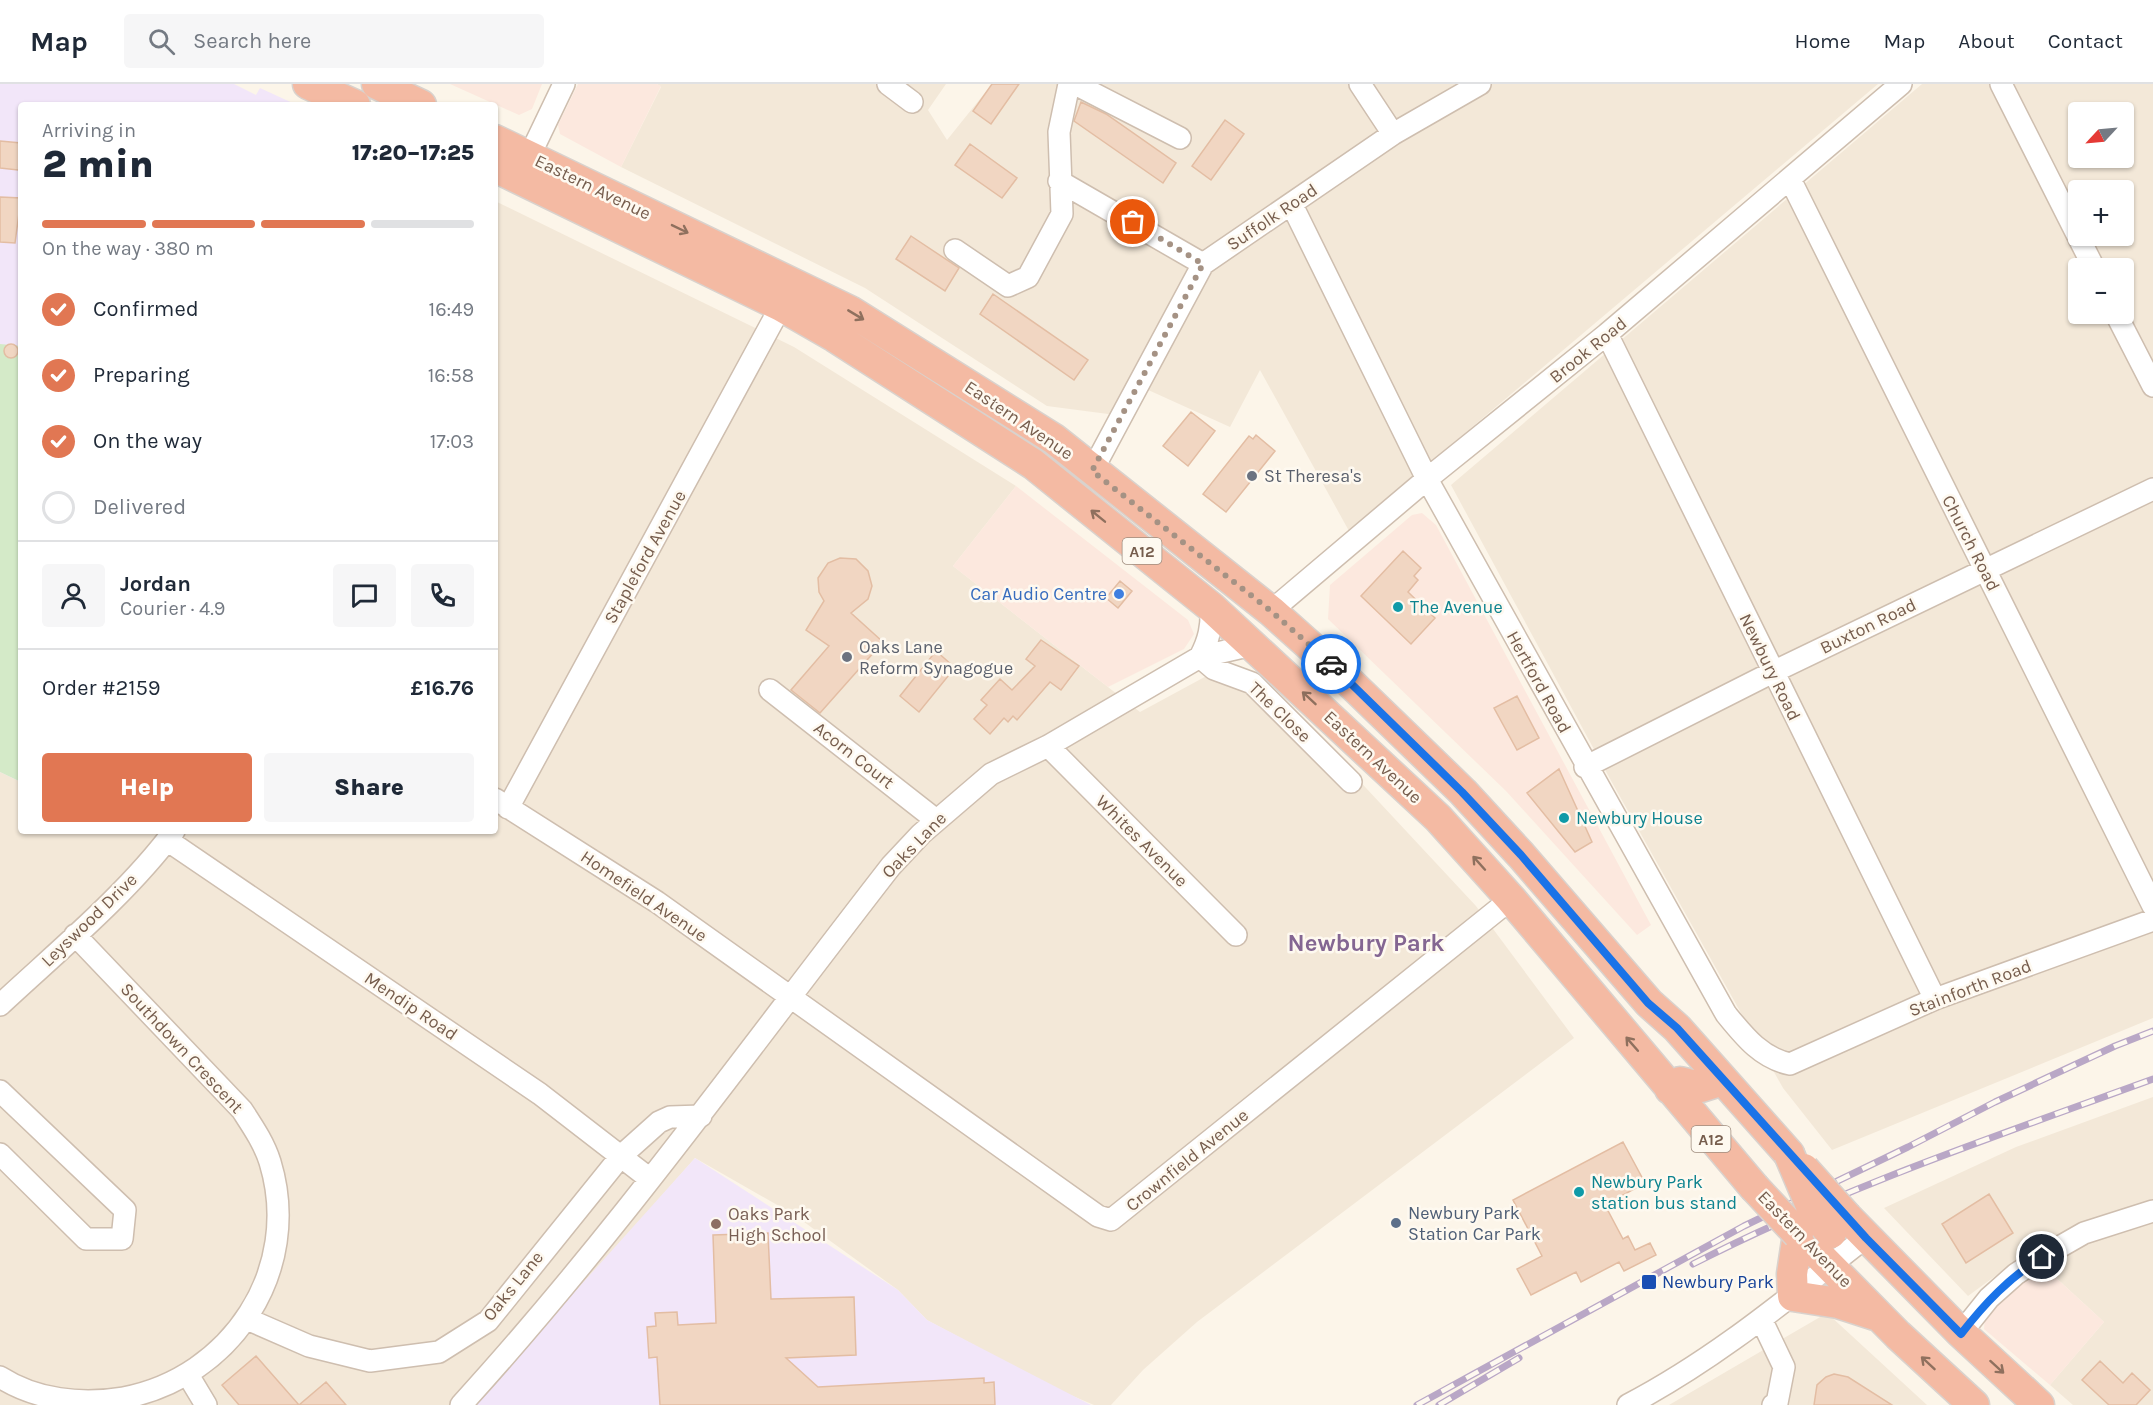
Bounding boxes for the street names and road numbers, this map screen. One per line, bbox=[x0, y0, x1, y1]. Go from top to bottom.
street label: Eastern Avenue bbox=[531, 149, 655, 225]
street label: Suffolk Road bbox=[1222, 179, 1322, 255]
street label: Brook Road bbox=[1545, 312, 1631, 388]
street label: Eastern Avenue bbox=[960, 376, 1078, 464]
street label: Stapleford Avenue bbox=[599, 486, 691, 628]
street label: Church Road bbox=[1937, 491, 2005, 595]
road number: A12 bbox=[1122, 538, 1162, 564]
street label: Buxton Road bbox=[1816, 593, 1920, 659]
street label: Newbury Road bbox=[1735, 610, 1805, 724]
street label: Hertford Road bbox=[1502, 627, 1576, 737]
street label: The Close bbox=[1244, 677, 1316, 747]
street label: Eastern Avenue bbox=[1319, 706, 1427, 808]
street label: Acorn Court bbox=[809, 717, 899, 793]
street label: Whites Avenue bbox=[1091, 790, 1193, 892]
street label: Oaks Lane bbox=[877, 807, 951, 883]
street label: Homefield Avenue bbox=[577, 846, 711, 946]
street label: Leyswood Drive bbox=[36, 869, 142, 971]
street label: Stainforth Road bbox=[1906, 955, 2034, 1021]
street label: Mendip Road bbox=[360, 967, 462, 1045]
street label: Southdown Crescent bbox=[116, 978, 248, 1118]
street label: Crownfield Avenue bbox=[1121, 1104, 1253, 1216]
road number: A12 bbox=[1692, 1126, 1730, 1152]
street label: Eastern Avenue bbox=[1753, 1186, 1857, 1292]
street label: Oaks Lane bbox=[478, 1246, 548, 1326]

